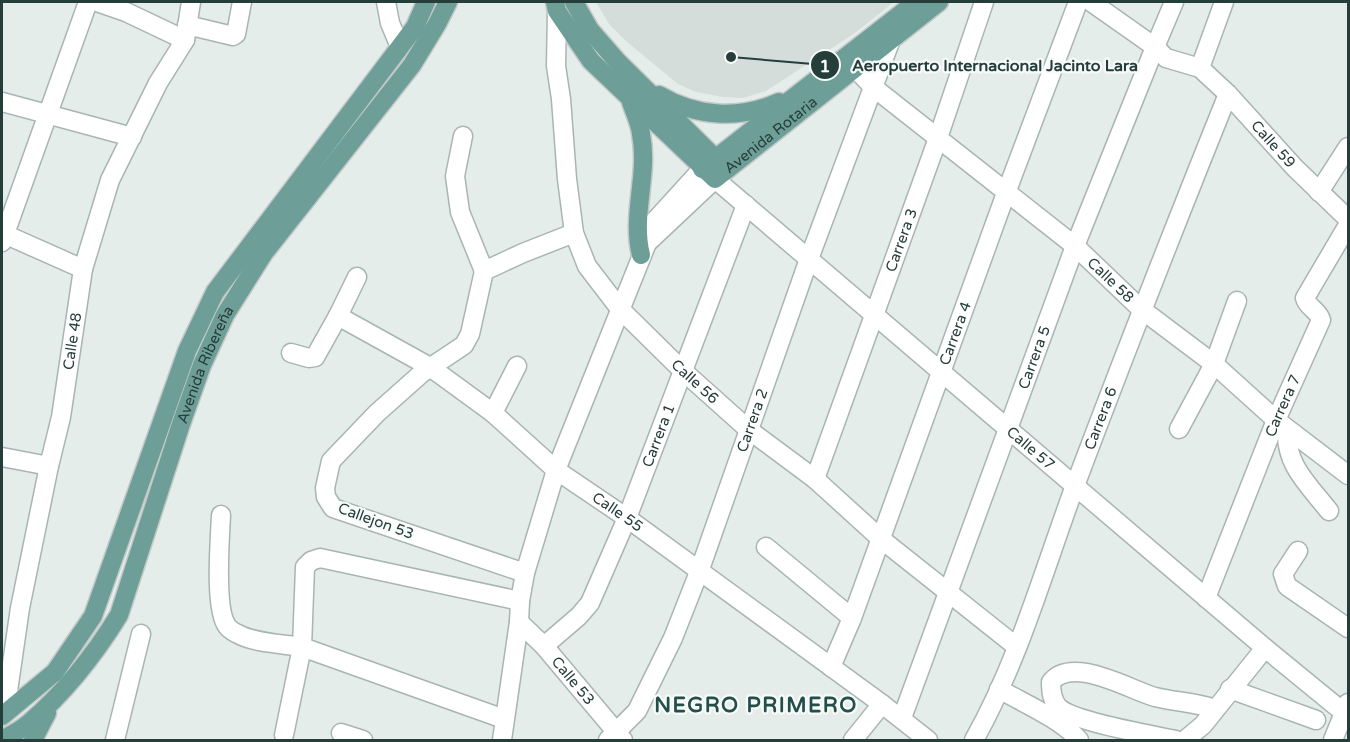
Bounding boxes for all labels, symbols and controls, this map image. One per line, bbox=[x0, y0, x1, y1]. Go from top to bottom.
callout: Aeropuerto Internacional Jacinto Lara bbox=[810, 48, 1150, 82]
text: 1 bbox=[819, 55, 831, 77]
text: Aeropuerto Internacional Jacinto Lara bbox=[852, 56, 1138, 76]
street label: Avenida Rotaria bbox=[721, 93, 821, 177]
street label: Calle 59 bbox=[1247, 117, 1299, 172]
street label: Carrera 3 bbox=[881, 206, 921, 274]
street label: Calle 58 bbox=[1084, 254, 1138, 306]
street label: Carrera 4 bbox=[935, 299, 975, 368]
street label: Avenida Ribereña bbox=[173, 302, 238, 426]
street label: Calle 48 bbox=[59, 311, 85, 371]
street label: Carrera 5 bbox=[1014, 323, 1054, 392]
street label: Calle 56 bbox=[667, 356, 722, 407]
street label: Carrera 7 bbox=[1261, 372, 1304, 439]
street label: Carrera 6 bbox=[1080, 384, 1121, 453]
street label: Carrera 2 bbox=[733, 386, 772, 455]
street label: Carrera 1 bbox=[638, 401, 679, 470]
street label: Calle 57 bbox=[1003, 423, 1058, 474]
street label: Calle 55 bbox=[589, 488, 647, 536]
street label: Callejon 53 bbox=[336, 499, 416, 543]
street label: Calle 53 bbox=[548, 653, 599, 709]
district label: NEGRO PRIMERO bbox=[654, 693, 858, 718]

